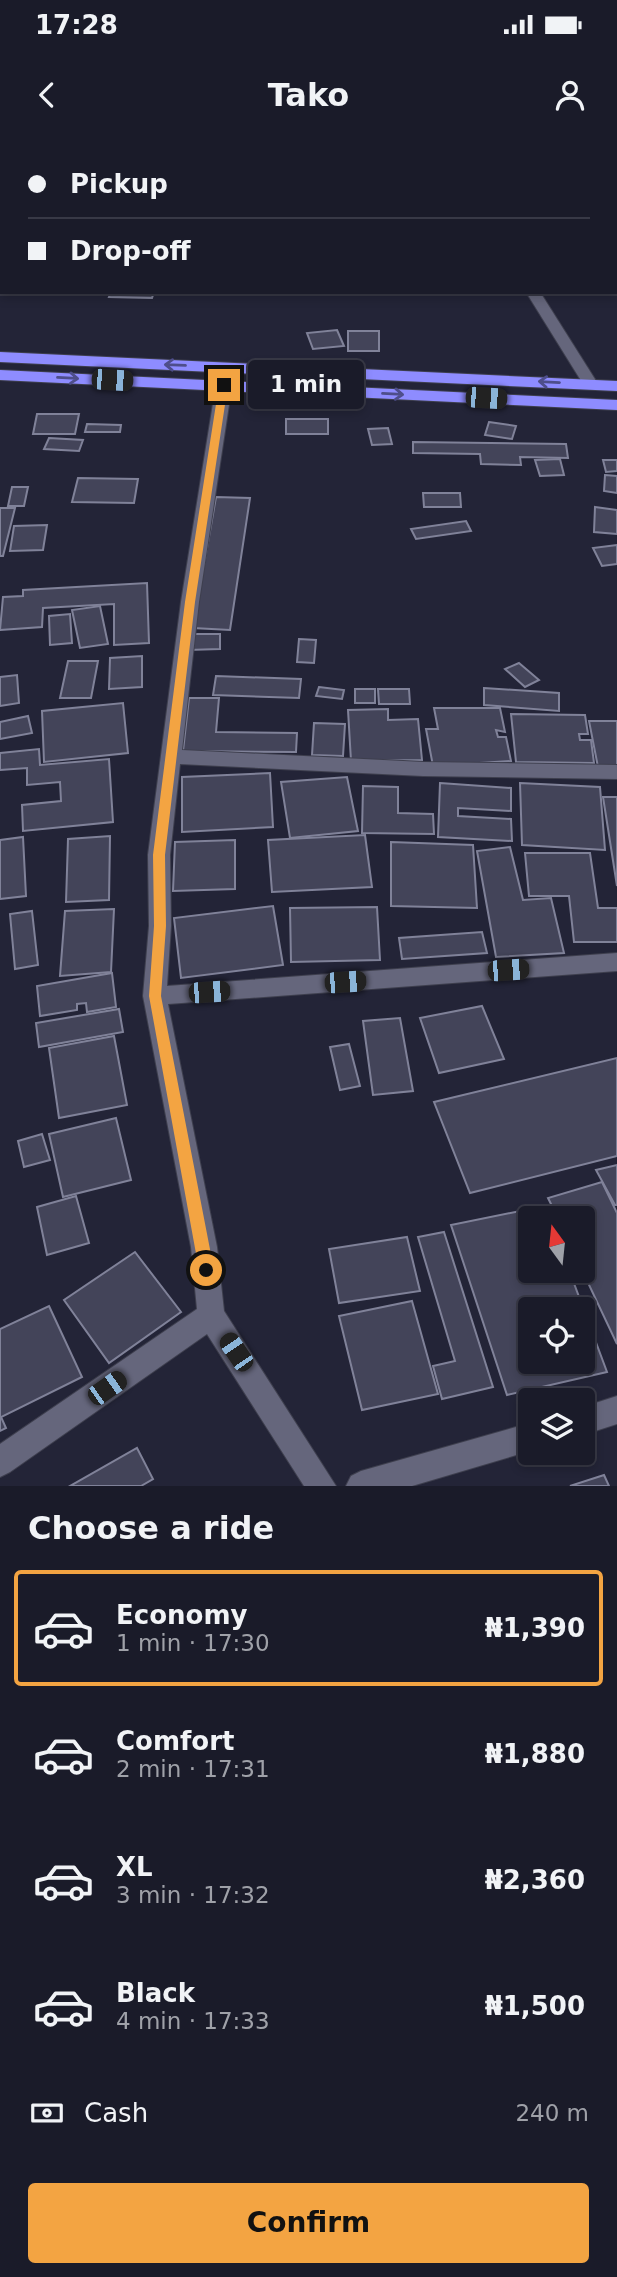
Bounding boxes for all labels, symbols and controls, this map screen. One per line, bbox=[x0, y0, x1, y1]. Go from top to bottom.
text: 17:28 bbox=[35, 10, 118, 40]
icon: back bbox=[28, 76, 66, 114]
text: Tako bbox=[268, 76, 349, 114]
icon: person bbox=[551, 76, 589, 114]
text: Pickup bbox=[70, 169, 168, 199]
text: Drop-off bbox=[70, 236, 191, 266]
one-way arrow bbox=[164, 358, 187, 371]
callout: 1 min bbox=[248, 360, 364, 410]
car bbox=[91, 368, 134, 392]
route end bbox=[208, 369, 240, 401]
text: 1 min bbox=[270, 371, 342, 397]
one-way arrow bbox=[56, 372, 79, 385]
one-way arrow bbox=[538, 376, 561, 389]
car bbox=[465, 386, 508, 410]
one-way arrow bbox=[382, 387, 405, 400]
car bbox=[487, 958, 530, 982]
car bbox=[324, 970, 367, 994]
car bbox=[188, 980, 231, 1004]
north arrow bbox=[518, 1206, 595, 1283]
map controls bbox=[518, 1206, 595, 1465]
route start bbox=[190, 1254, 222, 1286]
button: locate bbox=[518, 1297, 595, 1374]
car bbox=[216, 1329, 257, 1375]
car bbox=[84, 1367, 131, 1409]
button: layers bbox=[518, 1388, 595, 1465]
text: Choose a ride bbox=[28, 1509, 274, 1547]
icon: car bbox=[32, 1597, 95, 1660]
text: Economy bbox=[116, 1600, 247, 1630]
text: ₦1,390 bbox=[485, 1613, 585, 1643]
text: 1 min · 17:30 bbox=[116, 1630, 270, 1656]
icon: car bbox=[32, 1723, 95, 1786]
text: Comfort bbox=[116, 1726, 234, 1756]
text: ₦1,880 bbox=[485, 1739, 585, 1769]
text: 2 min · 17:31 bbox=[116, 1756, 270, 1782]
icon: car bbox=[32, 1849, 95, 1912]
text: XL bbox=[116, 1852, 153, 1882]
text: ₦2,360 bbox=[485, 1865, 585, 1895]
text: 3 min · 17:32 bbox=[116, 1882, 270, 1908]
icon: car bbox=[32, 1975, 95, 2038]
text: Black bbox=[116, 1978, 195, 2008]
text: ₦1,500 bbox=[485, 1991, 585, 2021]
text: 4 min · 17:33 bbox=[116, 2008, 270, 2034]
icon: cash bbox=[28, 2094, 66, 2132]
text: Cash bbox=[84, 2098, 148, 2128]
text: 240 m bbox=[515, 2100, 589, 2126]
button: Confirm bbox=[28, 2183, 589, 2263]

